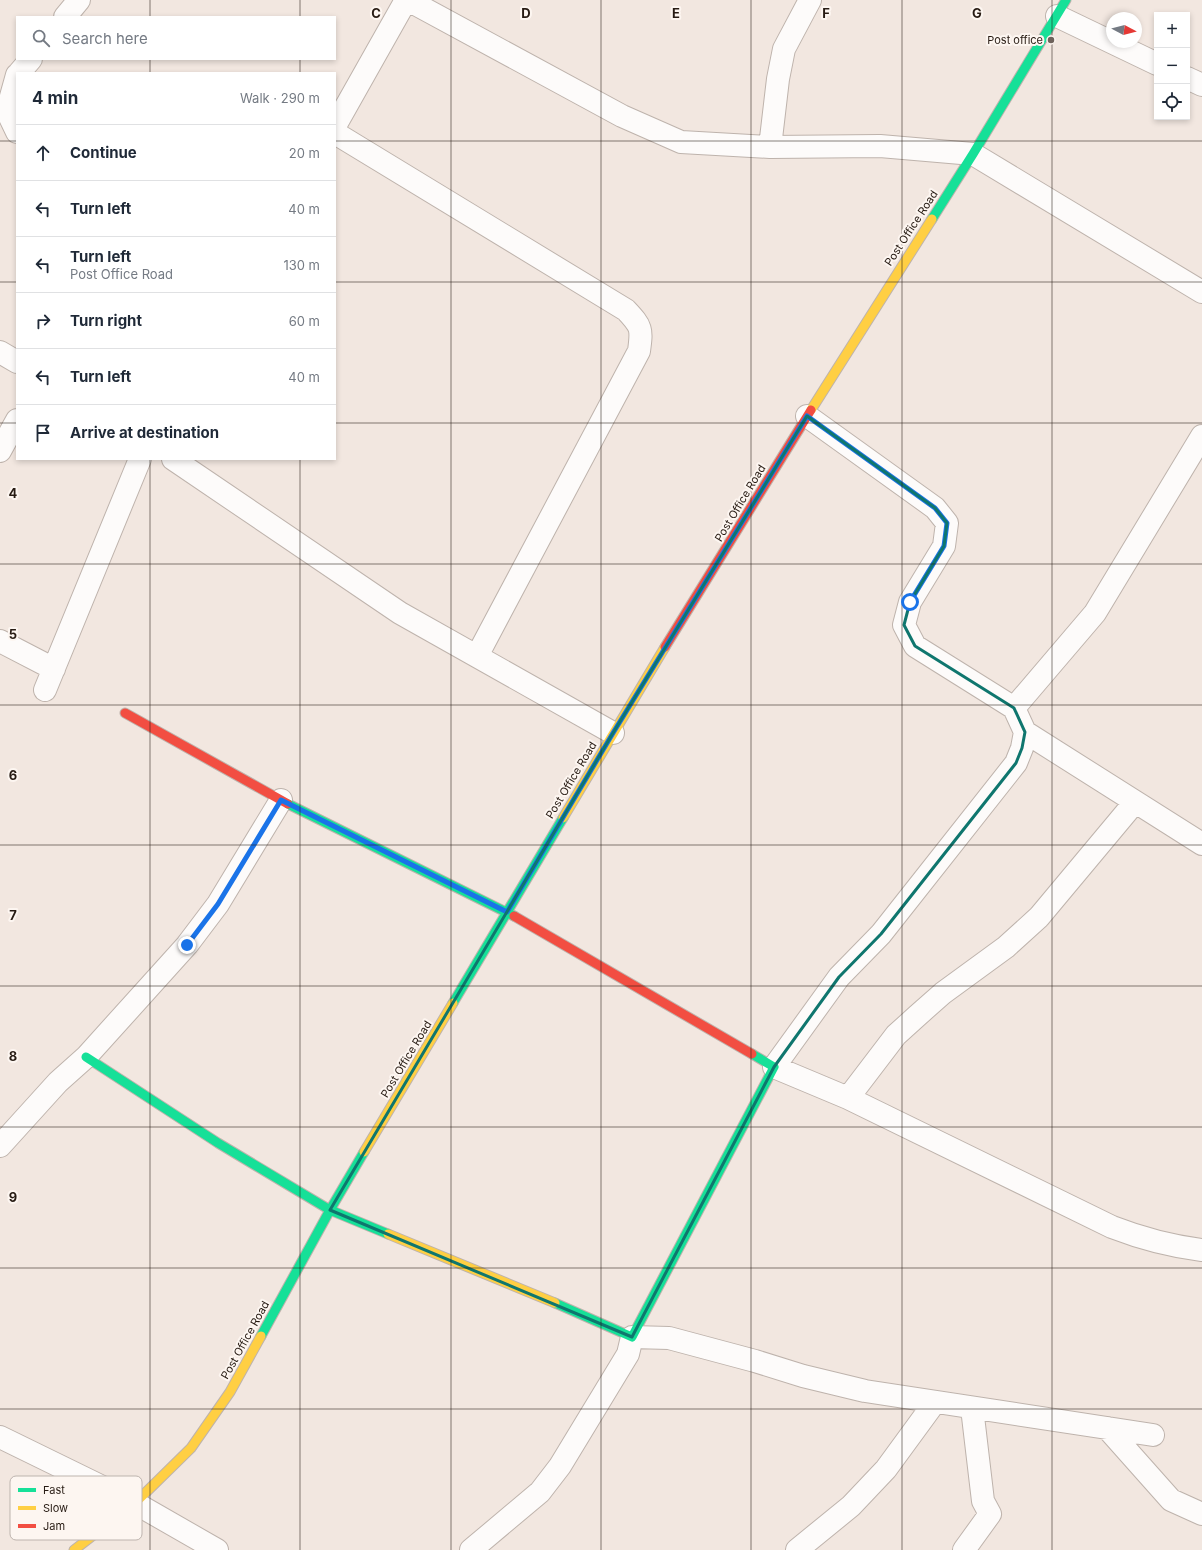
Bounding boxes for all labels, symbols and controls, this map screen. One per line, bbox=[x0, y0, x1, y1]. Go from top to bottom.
text: C bbox=[371, 5, 381, 21]
text: D bbox=[521, 5, 531, 21]
text: E bbox=[672, 5, 680, 21]
text: F bbox=[822, 5, 830, 21]
text: G bbox=[972, 5, 982, 21]
north arrow bbox=[1106, 12, 1142, 48]
map controls bbox=[1154, 12, 1190, 120]
button: + bbox=[1154, 12, 1190, 48]
search box bbox=[16, 16, 336, 60]
icon: search bbox=[30, 27, 52, 49]
text: Search here bbox=[62, 29, 148, 48]
place label: Post office bbox=[987, 33, 1043, 47]
marker: Post office bbox=[1046, 35, 1056, 45]
button: − bbox=[1154, 48, 1190, 84]
button: locate bbox=[1154, 84, 1190, 120]
text: 4 min bbox=[32, 88, 78, 108]
text: Walk · 290 m bbox=[240, 90, 320, 106]
icon: ahead bbox=[32, 142, 54, 164]
text: Continue bbox=[70, 143, 137, 162]
text: 20 m bbox=[289, 145, 320, 161]
street label: Post Office Road bbox=[881, 188, 941, 268]
icon: left bbox=[32, 198, 54, 220]
text: Turn left bbox=[70, 199, 131, 218]
text: 40 m bbox=[288, 201, 320, 217]
text: Turn left bbox=[70, 247, 131, 266]
icon: left bbox=[32, 254, 54, 276]
text: 130 m bbox=[283, 257, 320, 273]
text: Post Office Road bbox=[70, 266, 173, 282]
icon: right bbox=[32, 310, 54, 332]
text: Turn right bbox=[70, 311, 142, 330]
text: 60 m bbox=[289, 313, 320, 329]
icon: left bbox=[32, 366, 54, 388]
text: Turn left bbox=[70, 367, 131, 386]
text: 40 m bbox=[288, 369, 320, 385]
icon: arrive bbox=[32, 422, 54, 444]
text: Arrive at destination bbox=[70, 423, 219, 442]
street label: Post Office Road bbox=[712, 462, 768, 544]
text: 4 bbox=[9, 485, 18, 501]
route start bbox=[901, 593, 919, 611]
text: 5 bbox=[9, 626, 17, 642]
street label: Post Office Road bbox=[543, 739, 599, 821]
text: 6 bbox=[9, 767, 17, 783]
text: 7 bbox=[9, 907, 17, 923]
route end bbox=[178, 936, 196, 954]
street label: Post Office Road bbox=[378, 1018, 434, 1100]
text: 8 bbox=[9, 1048, 17, 1064]
text: 9 bbox=[9, 1189, 17, 1205]
street label: Post Office Road bbox=[218, 1298, 272, 1382]
legend bbox=[10, 1476, 142, 1540]
text: Fast bbox=[43, 1483, 65, 1497]
text: Slow bbox=[43, 1501, 68, 1515]
text: Jam bbox=[43, 1519, 65, 1533]

